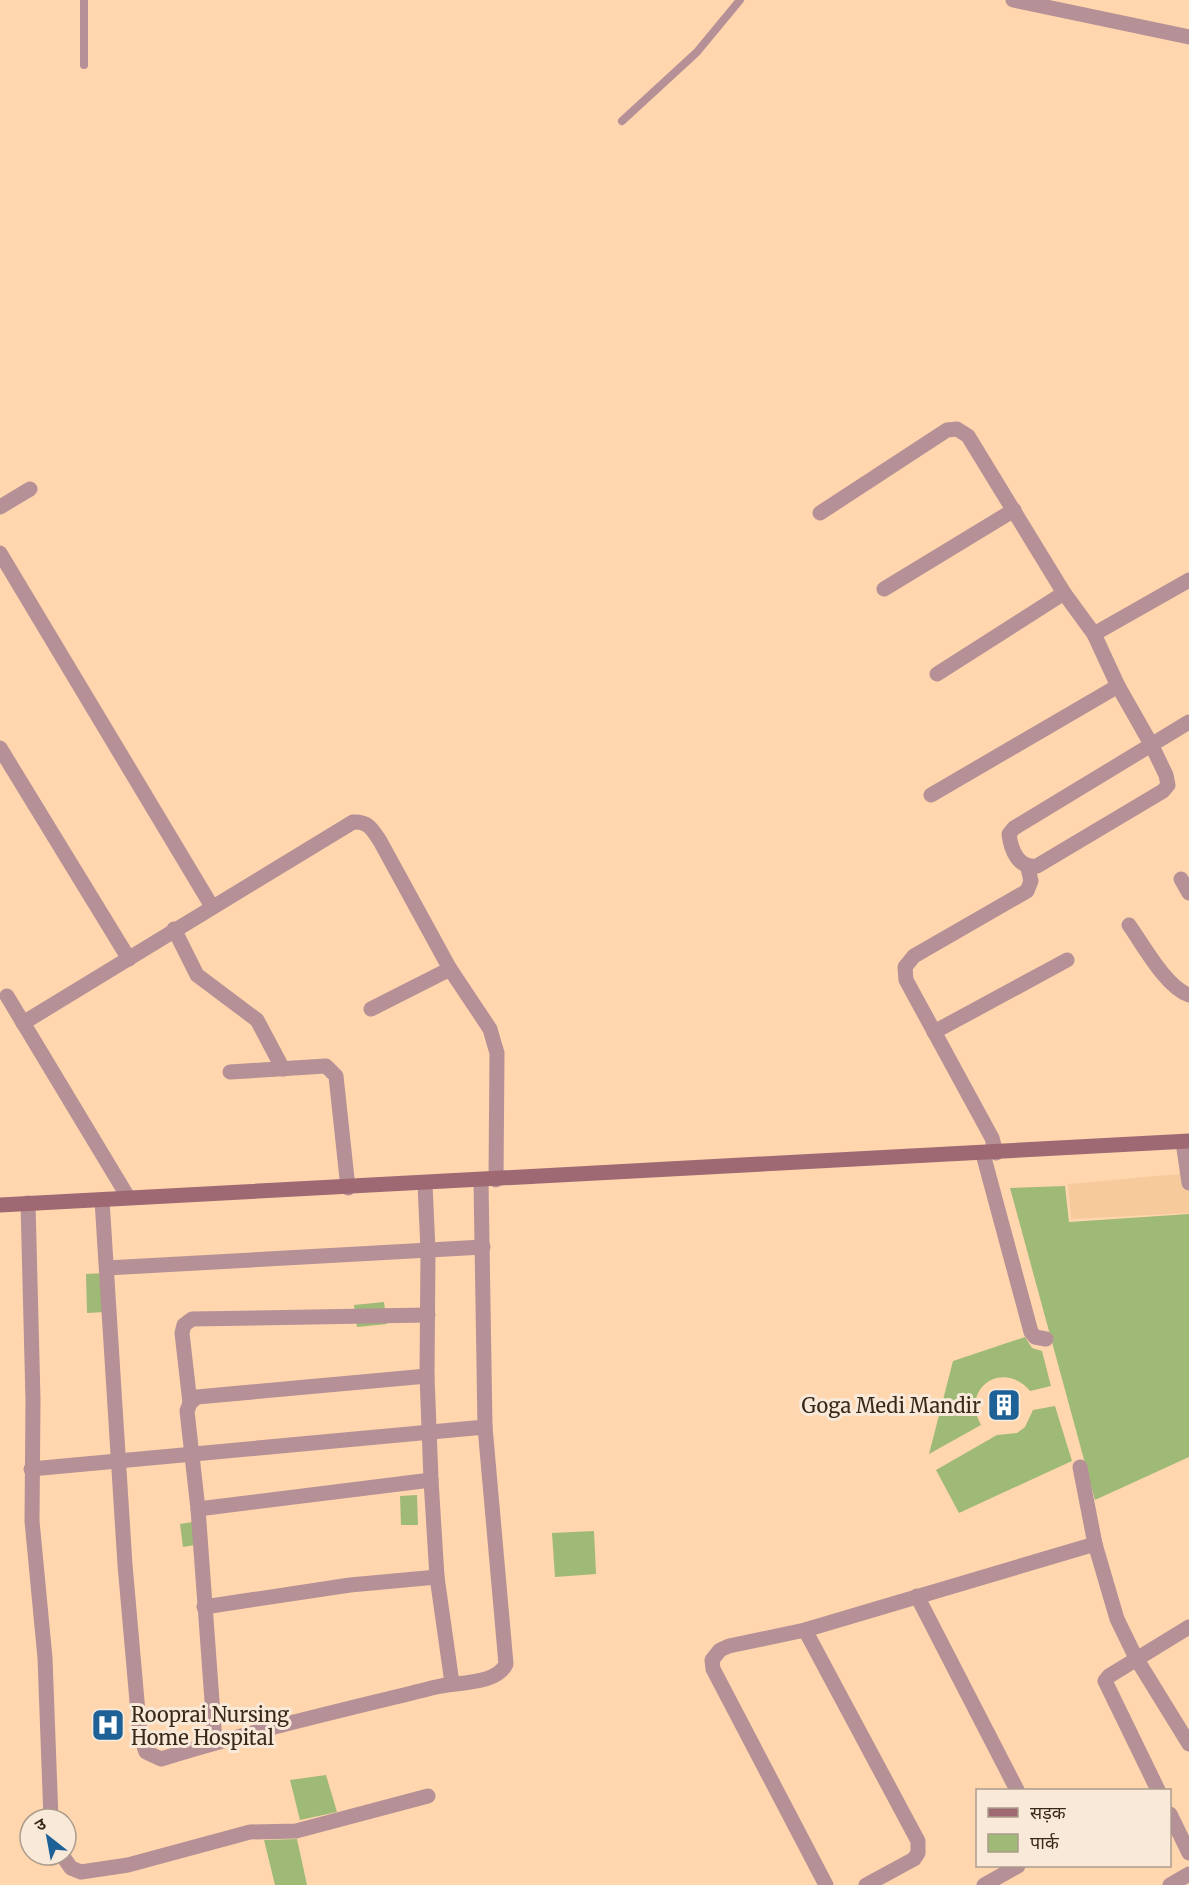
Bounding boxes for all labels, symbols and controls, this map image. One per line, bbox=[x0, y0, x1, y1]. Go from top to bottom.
building icon: Goga Medi Mandir bbox=[986, 1387, 1022, 1423]
place label: Goga Medi Mandir bbox=[802, 1393, 981, 1418]
place label: Rooprai Nursing Home Hospital bbox=[131, 1702, 289, 1750]
hospital icon: Rooprai Nursing Home Hospital bbox=[90, 1707, 126, 1743]
legend bbox=[976, 1789, 1171, 1867]
text: सड़क bbox=[1030, 1801, 1067, 1824]
north arrow bbox=[18, 1807, 78, 1867]
text: उ bbox=[31, 1813, 50, 1835]
text: पार्क bbox=[1030, 1831, 1060, 1854]

